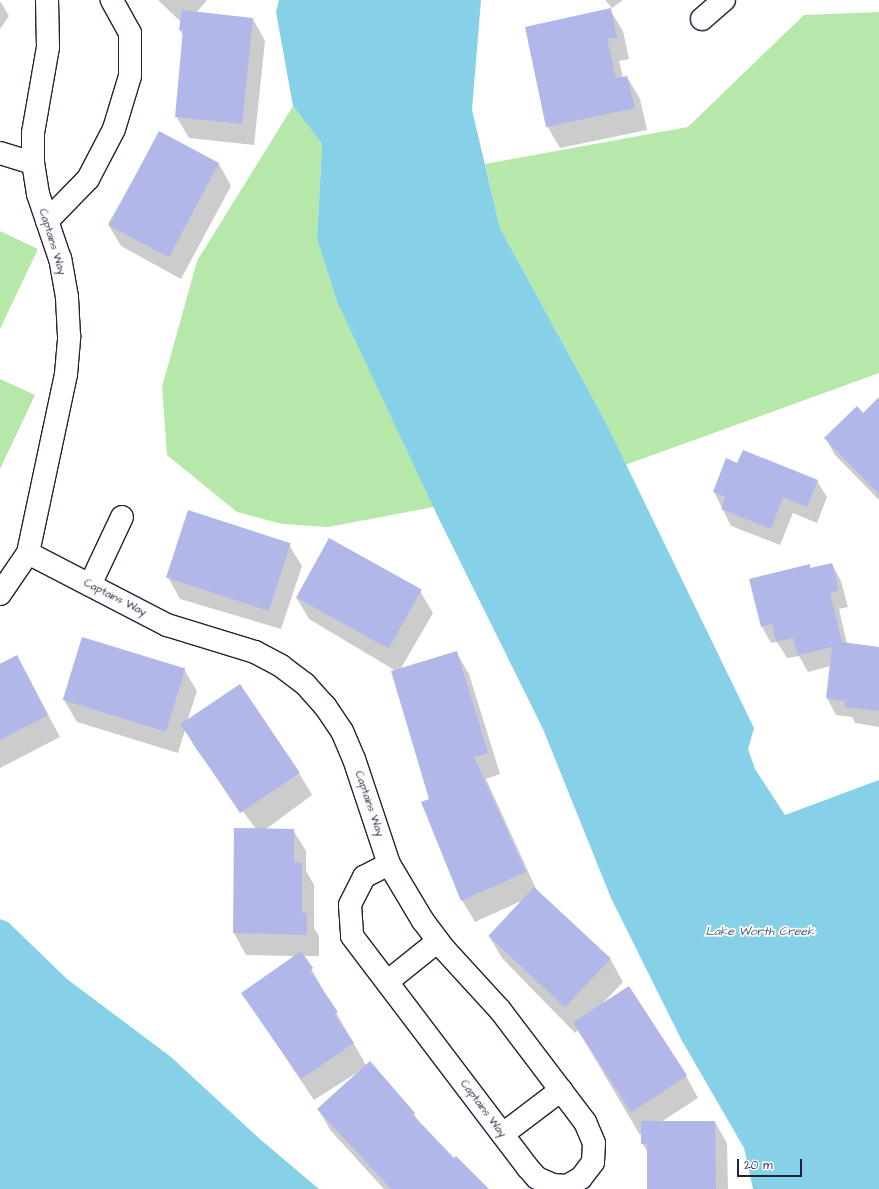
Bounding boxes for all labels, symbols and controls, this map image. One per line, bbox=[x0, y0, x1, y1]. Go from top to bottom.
street label: Captains Way bbox=[36, 207, 68, 277]
street label: Captains Way bbox=[81, 577, 149, 619]
street label: Captains Way bbox=[352, 769, 386, 839]
water label: Lake Worth Creek bbox=[706, 925, 814, 939]
street label: Captains Way bbox=[457, 1078, 509, 1140]
scale bar bbox=[739, 1151, 804, 1177]
text: 20 m bbox=[744, 1157, 773, 1174]

